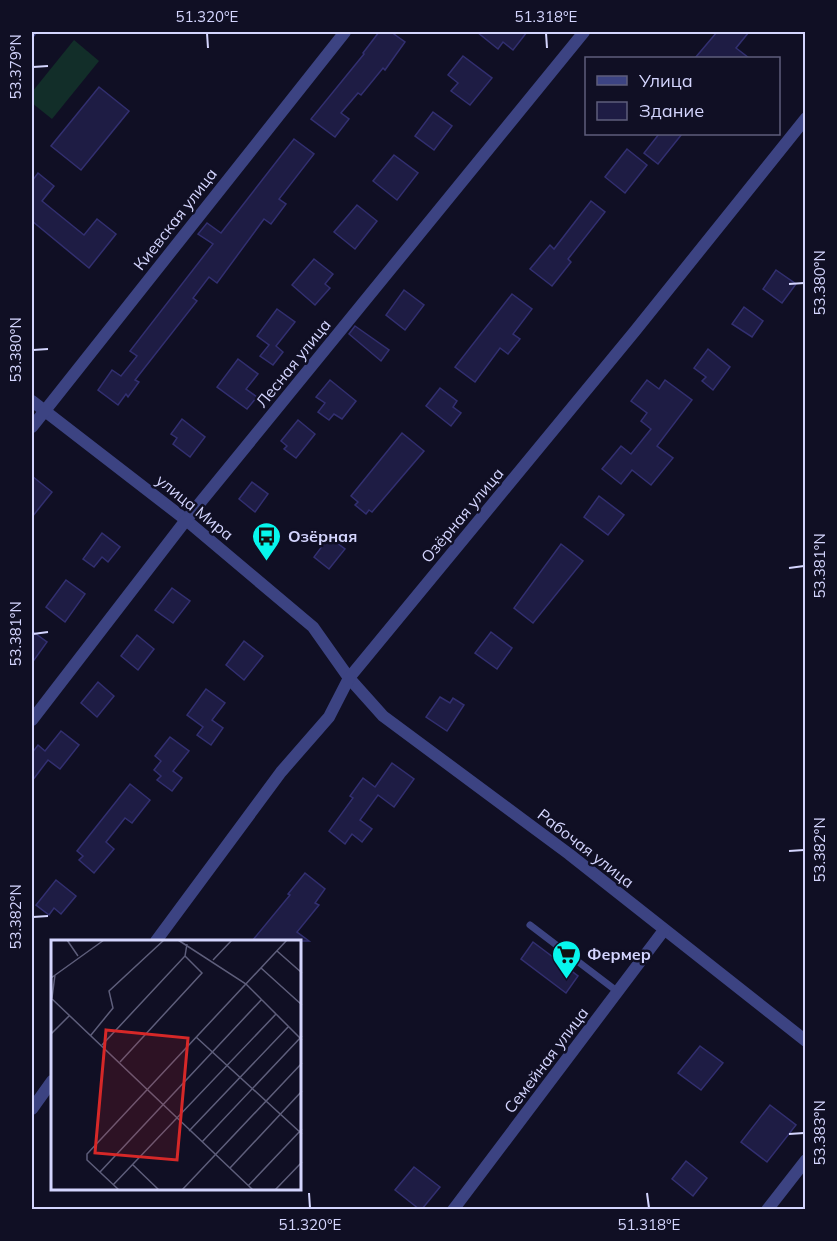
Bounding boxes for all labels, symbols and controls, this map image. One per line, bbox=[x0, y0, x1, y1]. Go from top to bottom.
text: 51.320°E bbox=[176, 7, 239, 26]
text: 51.318°E bbox=[515, 7, 578, 26]
text: 53.379°N bbox=[6, 34, 25, 100]
legend bbox=[585, 57, 780, 135]
text: Улица bbox=[638, 69, 693, 92]
text: Здание bbox=[639, 99, 704, 122]
street label: Киевская улица bbox=[129, 164, 221, 274]
text: 53.380°N bbox=[810, 250, 829, 316]
street label: Лесная улица bbox=[251, 315, 335, 411]
text: 53.380°N bbox=[6, 317, 25, 383]
street label: Озёрная улица bbox=[416, 463, 508, 567]
street label: улица Мира bbox=[152, 470, 238, 544]
bus stop icon: Озёрная bbox=[251, 520, 283, 562]
place label: Озёрная bbox=[288, 526, 357, 546]
text: 53.381°N bbox=[810, 533, 829, 599]
text: 53.381°N bbox=[6, 601, 25, 667]
street label: Рабочая улица bbox=[534, 804, 638, 892]
text: 53.382°N bbox=[810, 817, 829, 883]
text: 53.382°N bbox=[6, 884, 25, 950]
supermarket icon: Фермер bbox=[550, 938, 582, 980]
inset map bbox=[51, 940, 302, 1190]
place label: Фермер bbox=[587, 944, 651, 964]
street label: Семейная улица bbox=[500, 1003, 592, 1117]
text: 53.383°N bbox=[810, 1100, 829, 1166]
text: 51.320°E bbox=[279, 1215, 342, 1234]
text: 51.318°E bbox=[618, 1215, 681, 1234]

